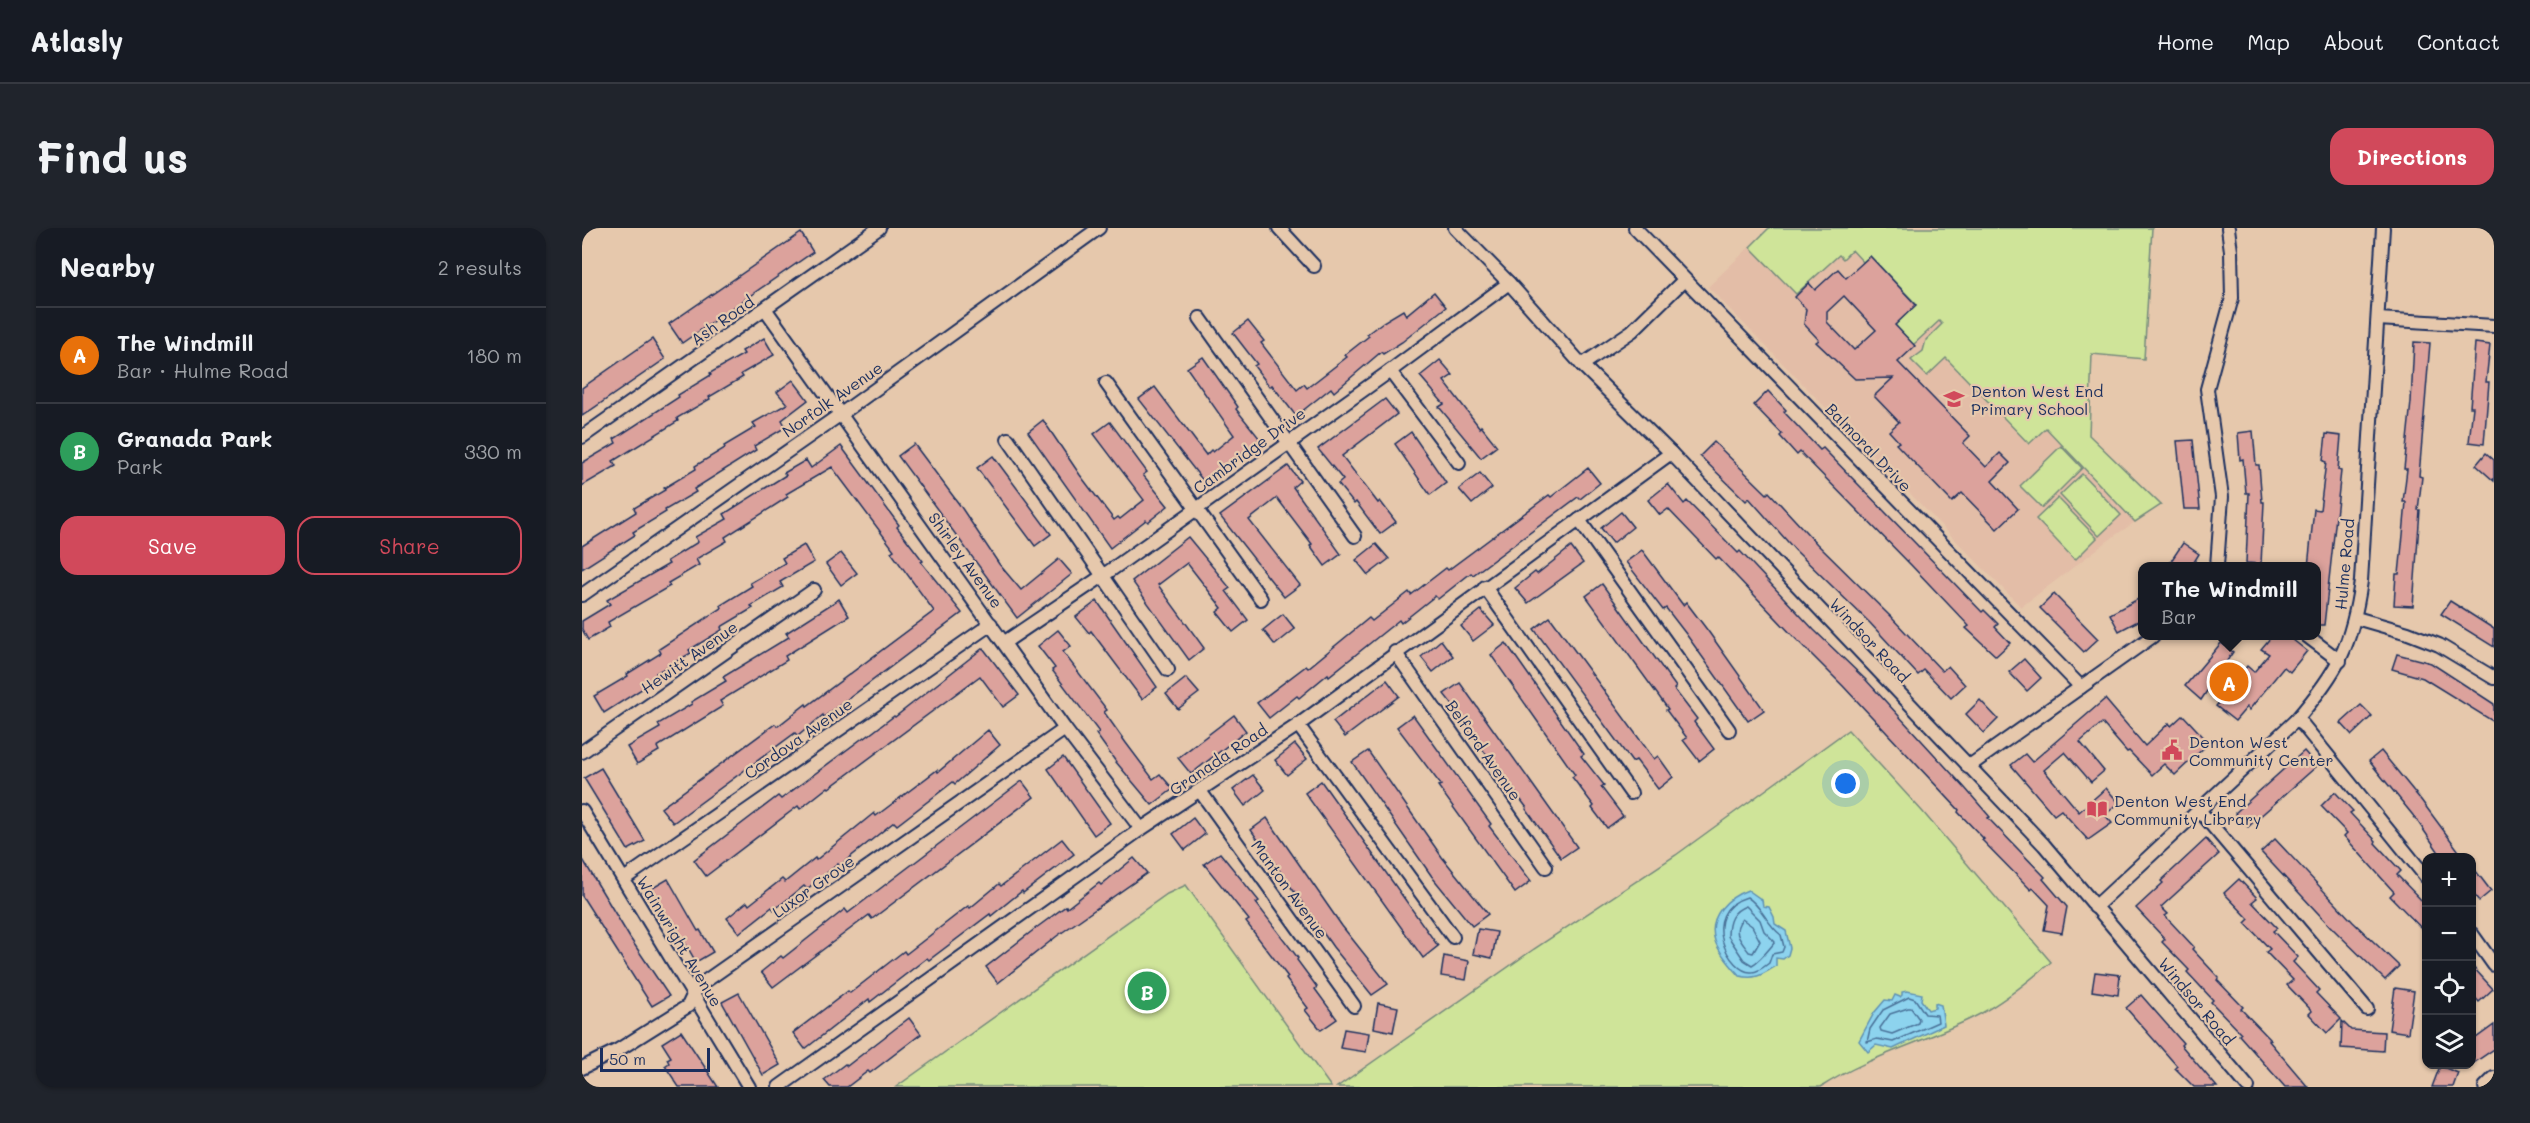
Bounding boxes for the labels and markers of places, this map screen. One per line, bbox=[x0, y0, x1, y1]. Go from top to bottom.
place label: Denton West End Primary School bbox=[1971, 380, 2103, 419]
school or university icon: Denton West End Primary School bbox=[1942, 387, 1966, 411]
pin: A bbox=[2210, 660, 2248, 704]
place label: Denton West Community Center bbox=[2189, 731, 2334, 770]
public building icon: Denton West Community Center bbox=[2160, 738, 2184, 762]
place label: Denton West End Community Library bbox=[2114, 790, 2261, 829]
library icon: Denton West End Community Library bbox=[2085, 797, 2109, 821]
pin: B bbox=[1128, 968, 1166, 1014]

